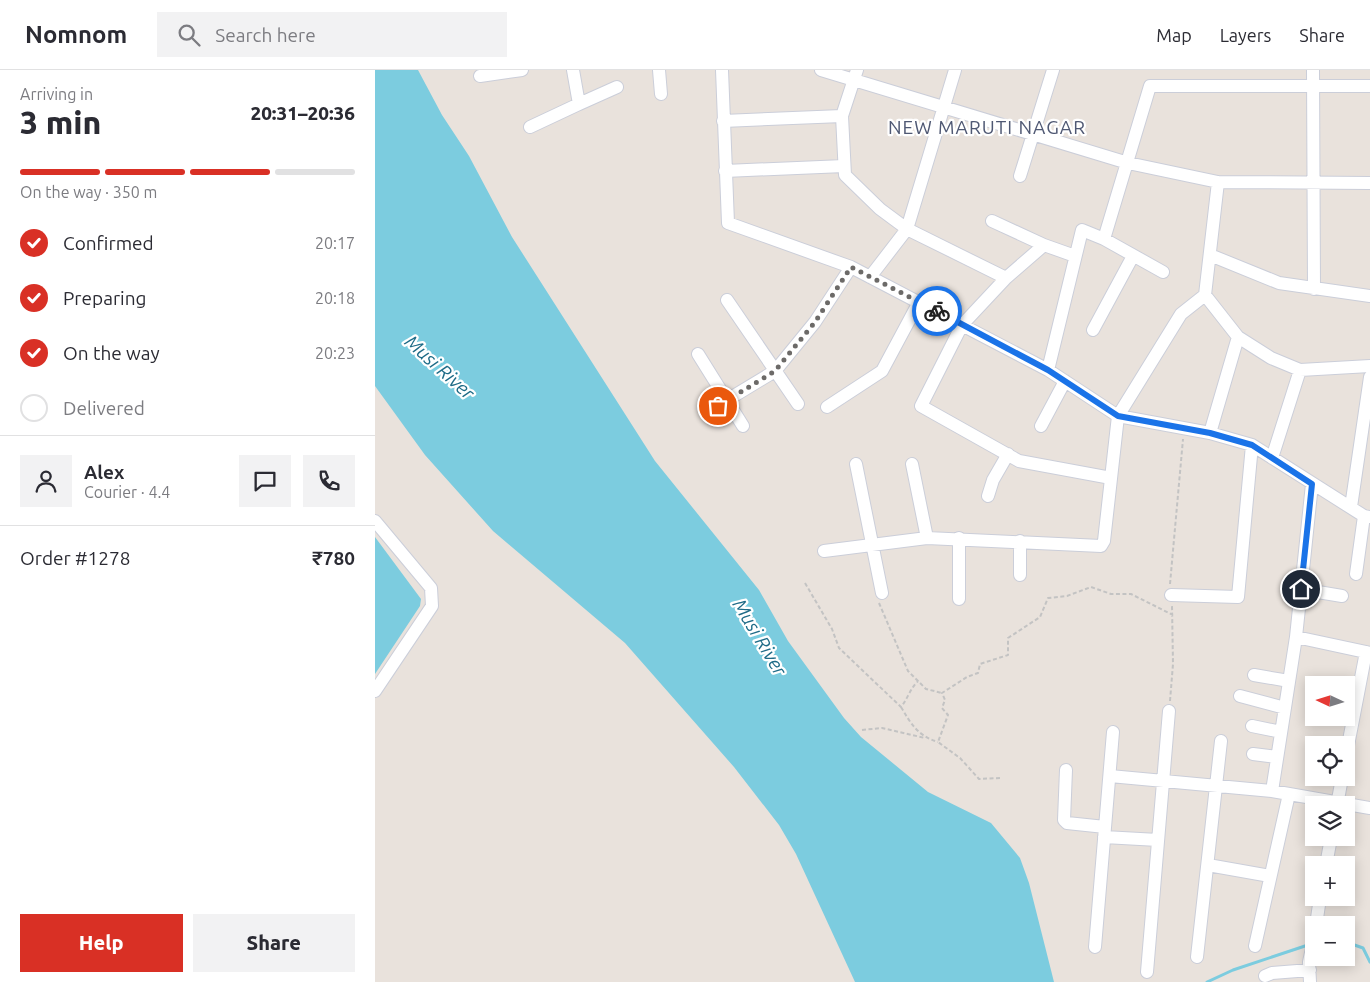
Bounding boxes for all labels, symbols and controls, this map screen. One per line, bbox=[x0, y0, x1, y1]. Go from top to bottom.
search box bbox=[157, 12, 507, 57]
text: Nomnom bbox=[25, 21, 127, 48]
icon: search bbox=[175, 21, 203, 49]
text: Search here bbox=[215, 24, 316, 46]
text: Map bbox=[1156, 25, 1192, 45]
text: Layers bbox=[1220, 25, 1271, 45]
text: Share bbox=[1299, 25, 1345, 45]
text: Arriving in bbox=[20, 85, 93, 103]
text: 20:31–20:36 bbox=[250, 102, 355, 124]
text: 3 min bbox=[20, 104, 101, 140]
district label: NEW MARUTI NAGAR bbox=[888, 116, 1086, 138]
text: On the way · 350 m bbox=[20, 183, 157, 201]
icon: check bbox=[20, 229, 48, 257]
text: Confirmed bbox=[63, 232, 154, 254]
text: 20:17 bbox=[315, 234, 355, 252]
icon: check bbox=[20, 284, 48, 312]
courier bbox=[912, 286, 962, 336]
text: Preparing bbox=[63, 287, 147, 309]
text: 20:18 bbox=[315, 289, 355, 307]
icon: bike bbox=[923, 297, 951, 325]
water label: Musi River bbox=[401, 330, 480, 404]
icon: check bbox=[20, 339, 48, 367]
text: On the way bbox=[63, 342, 160, 364]
text: 20:23 bbox=[315, 344, 355, 362]
pin bbox=[697, 385, 739, 427]
icon: bag bbox=[704, 392, 732, 420]
text: Delivered bbox=[63, 397, 145, 419]
button: person bbox=[20, 455, 72, 507]
button: chat bbox=[239, 455, 291, 507]
button: phone bbox=[303, 455, 355, 507]
text: Alex bbox=[84, 461, 124, 483]
text: Courier · 4.4 bbox=[84, 483, 170, 501]
text: Order #1278 bbox=[20, 547, 130, 569]
text: ₹780 bbox=[312, 547, 355, 569]
pin bbox=[1280, 568, 1322, 610]
icon: home bbox=[1287, 575, 1315, 603]
water label: Musi River bbox=[729, 595, 792, 680]
north arrow bbox=[1305, 676, 1355, 726]
map controls bbox=[1305, 676, 1355, 966]
button: locate bbox=[1305, 736, 1355, 786]
button: layers bbox=[1305, 796, 1355, 846]
button: + bbox=[1305, 856, 1355, 906]
button: Help bbox=[20, 914, 183, 972]
button: Share bbox=[193, 914, 355, 972]
button: − bbox=[1305, 916, 1355, 966]

